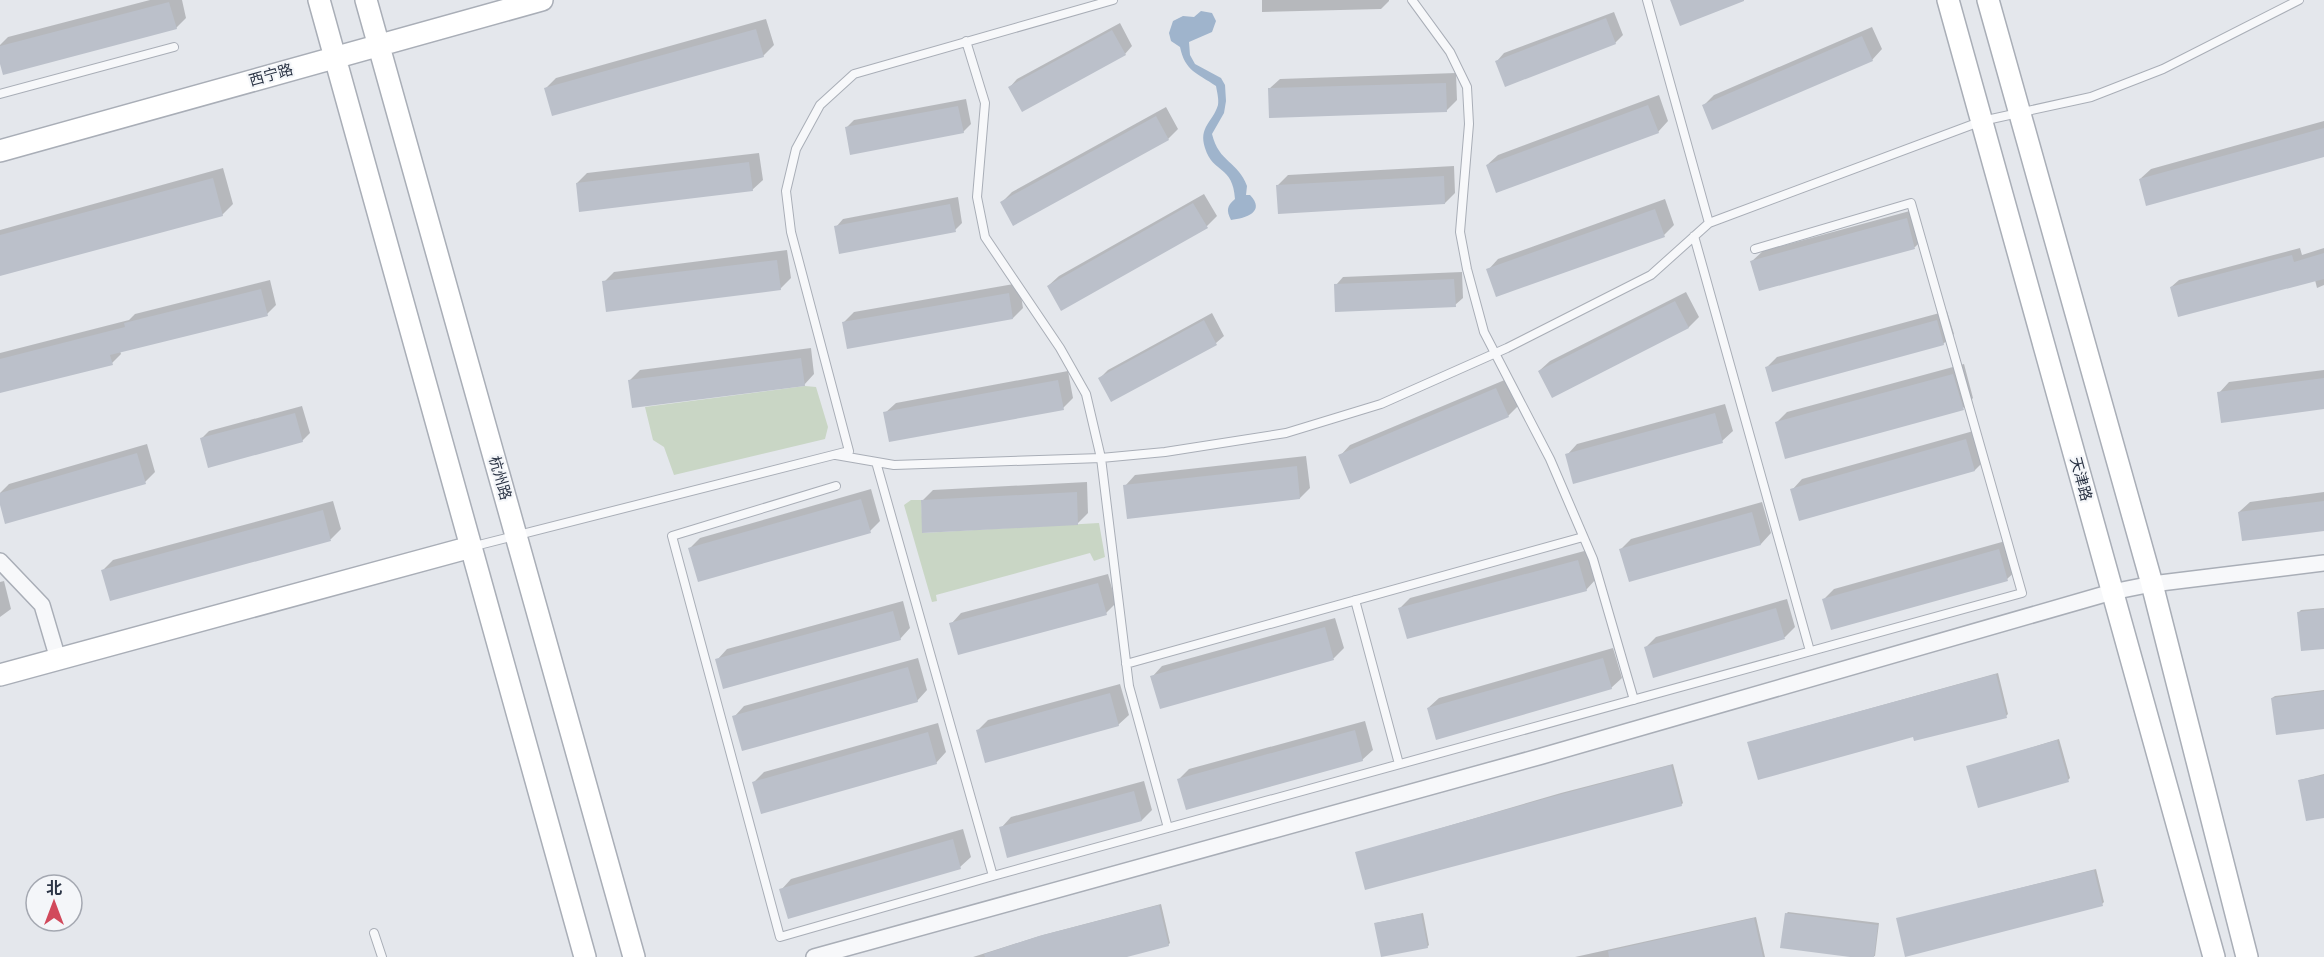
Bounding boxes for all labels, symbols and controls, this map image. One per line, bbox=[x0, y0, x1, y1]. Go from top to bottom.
street label: 西宁路 bbox=[247, 60, 295, 90]
street label: 杭州路 bbox=[485, 454, 515, 502]
street label: 天津路 bbox=[2066, 455, 2096, 503]
north arrow bbox=[24, 873, 84, 933]
text: 北 bbox=[46, 879, 62, 898]

